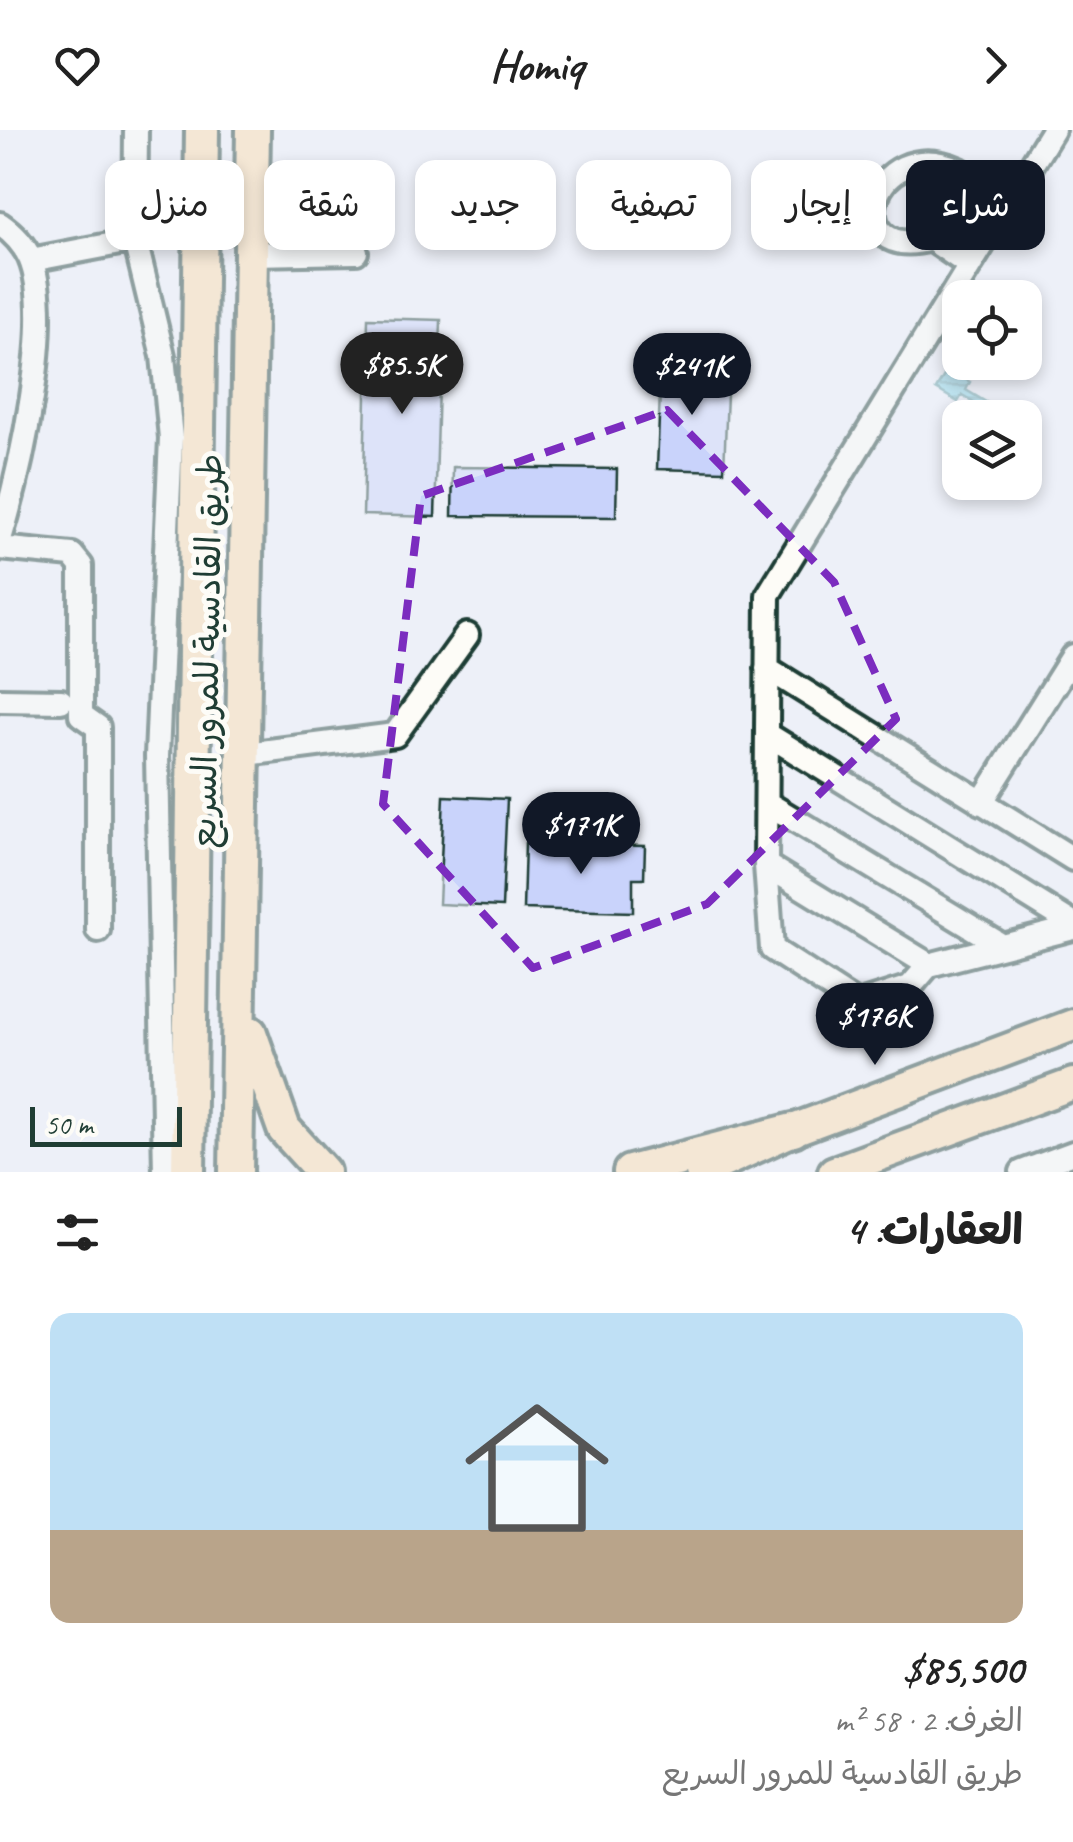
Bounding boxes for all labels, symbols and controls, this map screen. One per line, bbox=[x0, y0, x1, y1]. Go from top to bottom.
text: Homiq bbox=[490, 37, 583, 94]
icon: heart bbox=[50, 38, 105, 93]
icon: forward bbox=[968, 38, 1023, 93]
chip: منزل bbox=[105, 160, 244, 250]
chip: شقة bbox=[264, 160, 395, 250]
chip: جديد bbox=[415, 160, 556, 250]
chip: تصفية bbox=[576, 160, 731, 250]
chip: إيجار bbox=[751, 160, 886, 250]
chip: شراء bbox=[906, 160, 1045, 250]
map controls bbox=[942, 280, 1042, 500]
button: locate bbox=[942, 280, 1042, 380]
pin: $85.5K bbox=[321, 332, 483, 417]
pin: $241K bbox=[622, 333, 762, 418]
text: $85.5K bbox=[362, 344, 442, 385]
text: $241K bbox=[655, 345, 729, 386]
button: layers bbox=[942, 400, 1042, 500]
street label: طريق القادسية للمرور السريع bbox=[181, 453, 235, 849]
pin: $171K bbox=[511, 792, 651, 877]
text: $171K bbox=[544, 804, 618, 845]
pin: $176K bbox=[805, 983, 945, 1068]
text: $176K bbox=[838, 995, 912, 1036]
scale bar bbox=[30, 1102, 182, 1146]
text: 50 m bbox=[45, 1107, 93, 1142]
text: العقارات: 4 bbox=[845, 1204, 1023, 1257]
icon: filters bbox=[50, 1205, 105, 1260]
icon: home bbox=[447, 1378, 627, 1558]
text: $85,500 bbox=[903, 1643, 1023, 1696]
text: الغرف: 2 · 58 m² bbox=[835, 1700, 1023, 1741]
text: طريق القادسية للمرور السريع bbox=[662, 1753, 1023, 1794]

